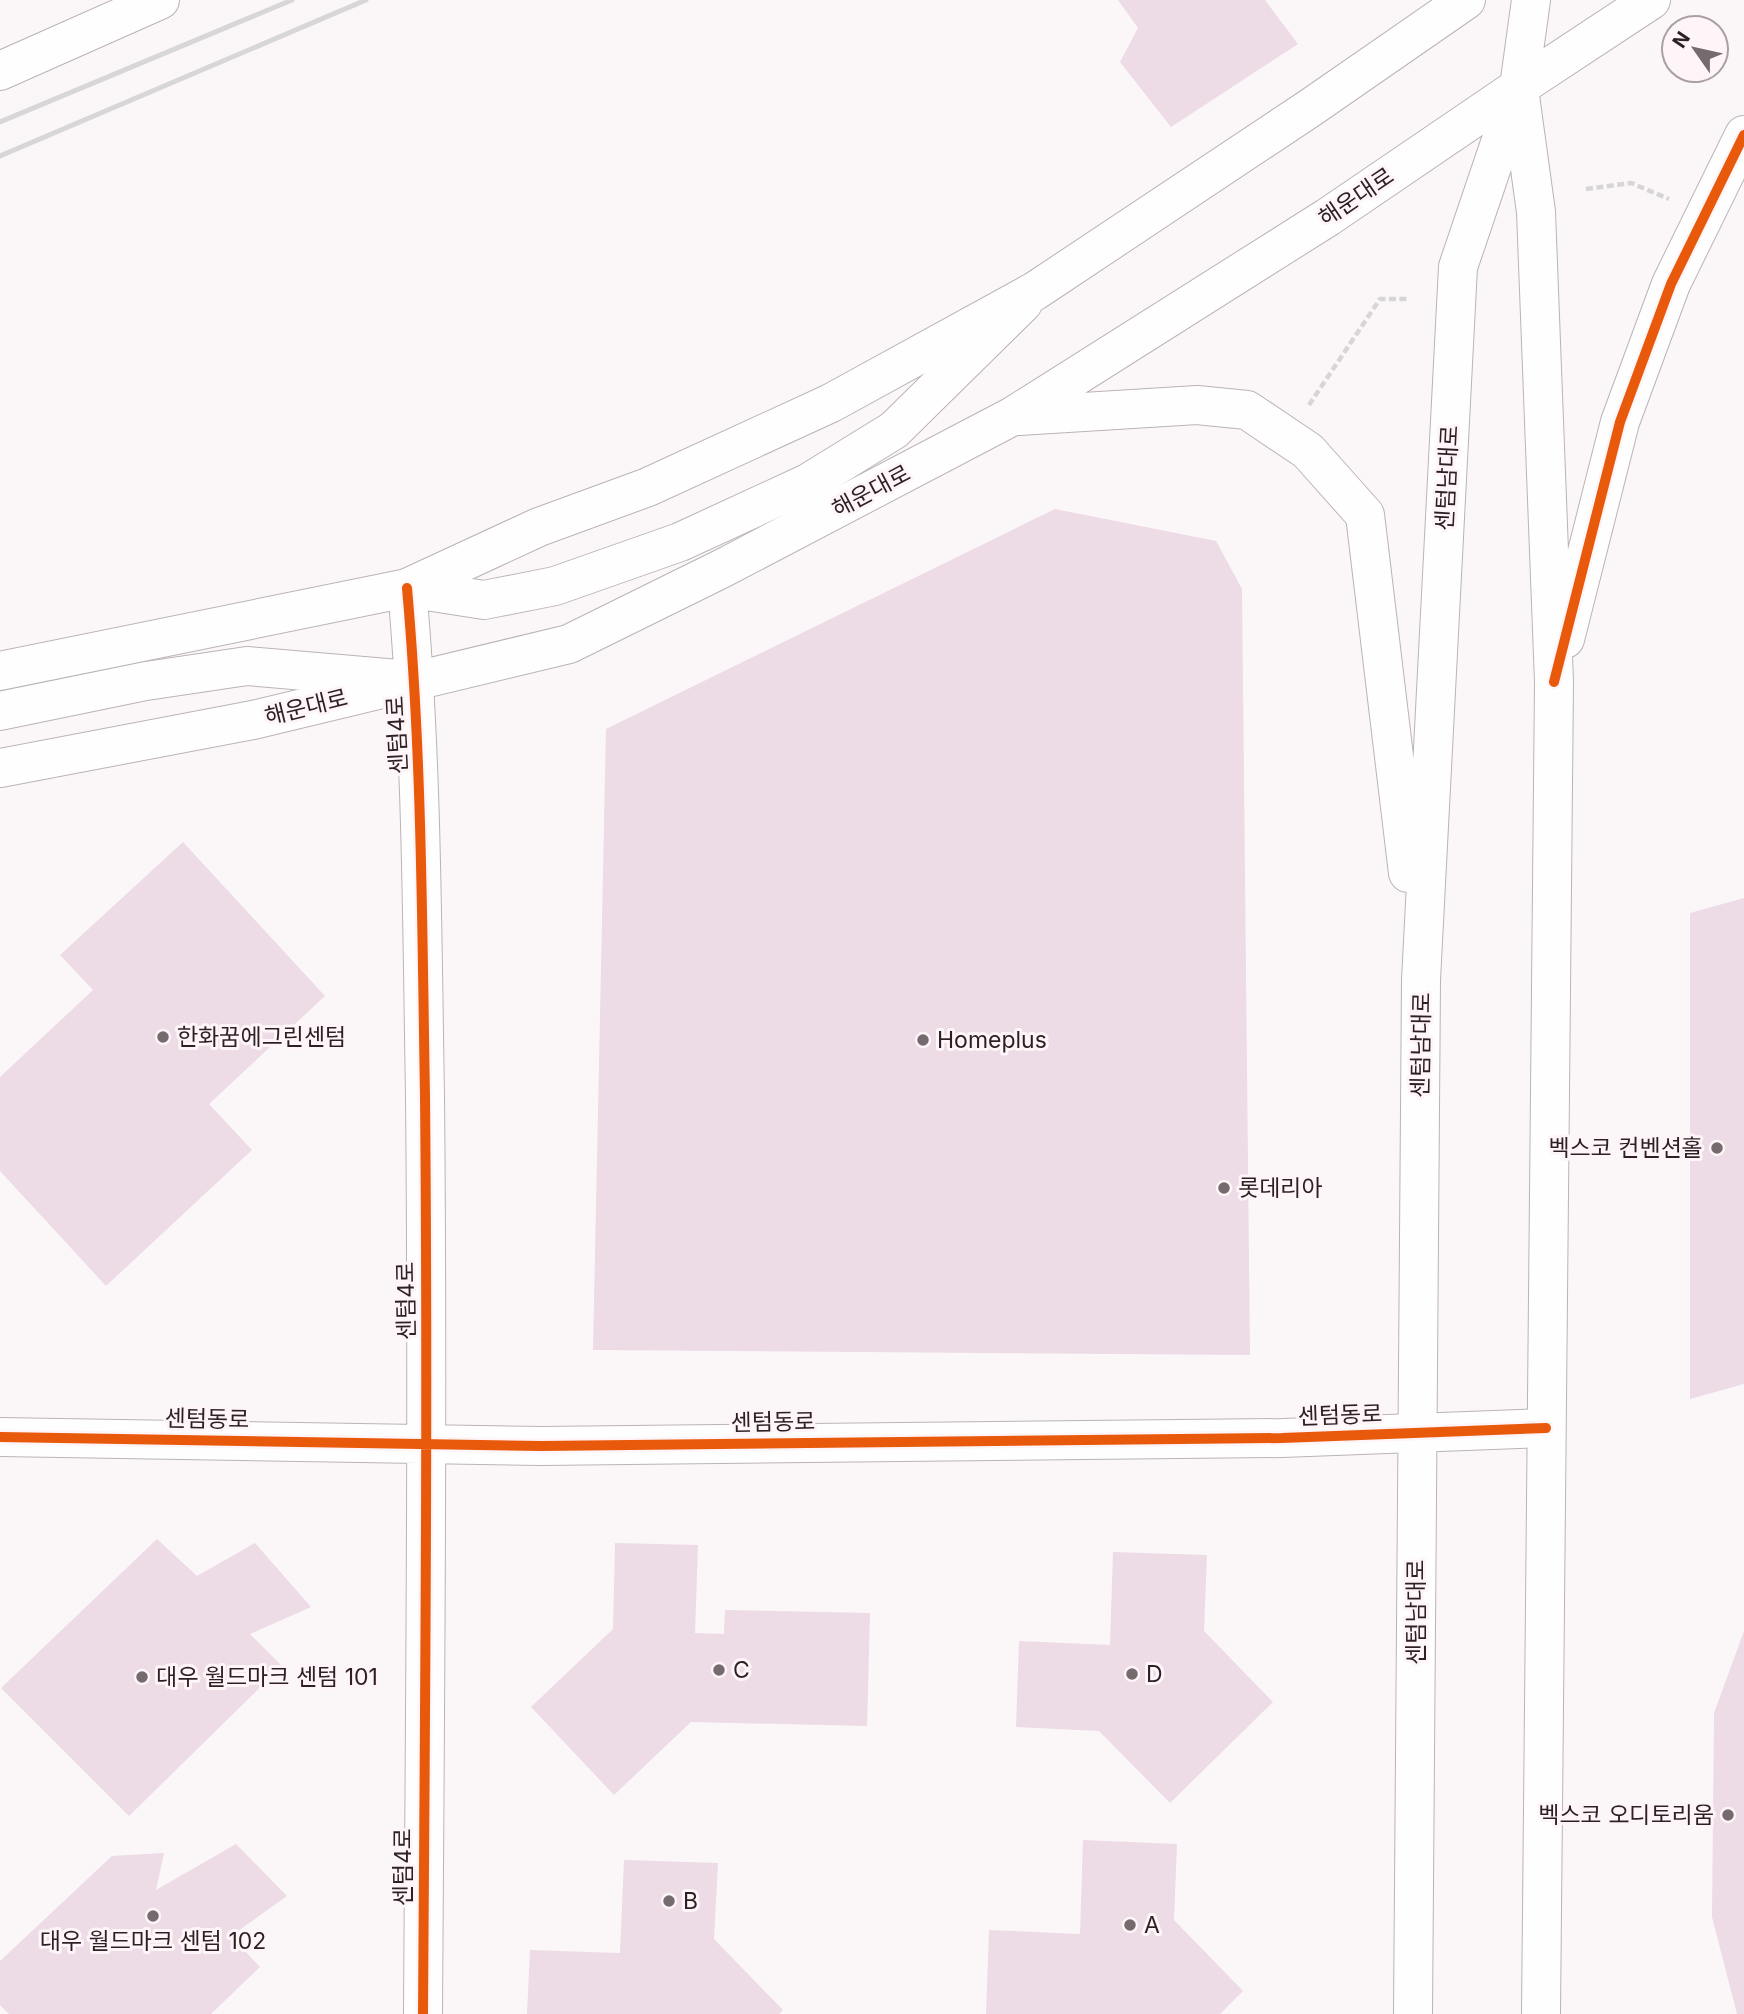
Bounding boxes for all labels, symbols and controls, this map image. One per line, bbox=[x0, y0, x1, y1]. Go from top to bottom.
north arrow bbox=[1660, 14, 1730, 84]
text: N bbox=[1668, 27, 1695, 52]
street label: 해운대로 bbox=[1313, 162, 1399, 232]
street label: 센텀남대로 bbox=[1430, 424, 1464, 532]
street label: 해운대로 bbox=[827, 459, 915, 523]
street label: 해운대로 bbox=[262, 683, 350, 731]
street label: 센텀4로 bbox=[381, 695, 413, 775]
street label: 센텀남대로 bbox=[1406, 992, 1436, 1098]
place label: 한화꿈에그린센텀 bbox=[177, 1023, 346, 1051]
place label: Homeplus bbox=[937, 1026, 1047, 1054]
marker: 한화꿈에그린센텀 bbox=[155, 1029, 171, 1045]
marker: Homeplus bbox=[915, 1032, 931, 1048]
place label: 벡스코 컨벤션홀 bbox=[1548, 1134, 1703, 1162]
marker: 벡스코 컨벤션홀 bbox=[1709, 1140, 1725, 1156]
place label: 롯데리아 bbox=[1238, 1174, 1323, 1202]
marker: 롯데리아 bbox=[1216, 1180, 1232, 1196]
street label: 센텀4로 bbox=[391, 1262, 421, 1340]
street label: 센텀동로 bbox=[1297, 1400, 1383, 1430]
street label: 센텀동로 bbox=[164, 1404, 250, 1434]
street label: 센텀동로 bbox=[730, 1407, 816, 1437]
street label: 센텀남대로 bbox=[1402, 1559, 1430, 1665]
place label: C bbox=[733, 1656, 750, 1684]
place label: D bbox=[1146, 1660, 1163, 1688]
marker: C bbox=[711, 1662, 727, 1678]
place label: 대우 월드마크 센텀 101 bbox=[156, 1663, 378, 1691]
marker: D bbox=[1124, 1666, 1140, 1682]
marker: 대우 월드마크 센텀 101 bbox=[134, 1669, 150, 1685]
place label: 벡스코 오디토리움 bbox=[1538, 1801, 1714, 1829]
marker: 벡스코 오디토리움 bbox=[1720, 1807, 1736, 1823]
street label: 센텀4로 bbox=[389, 1828, 417, 1906]
place label: B bbox=[683, 1887, 698, 1915]
marker: B bbox=[661, 1893, 677, 1909]
marker: 대우 월드마크 센텀 102 bbox=[145, 1908, 161, 1924]
place label: A bbox=[1144, 1911, 1160, 1939]
marker: A bbox=[1122, 1917, 1138, 1933]
place label: 대우 월드마크 센텀 102 bbox=[40, 1927, 266, 1955]

